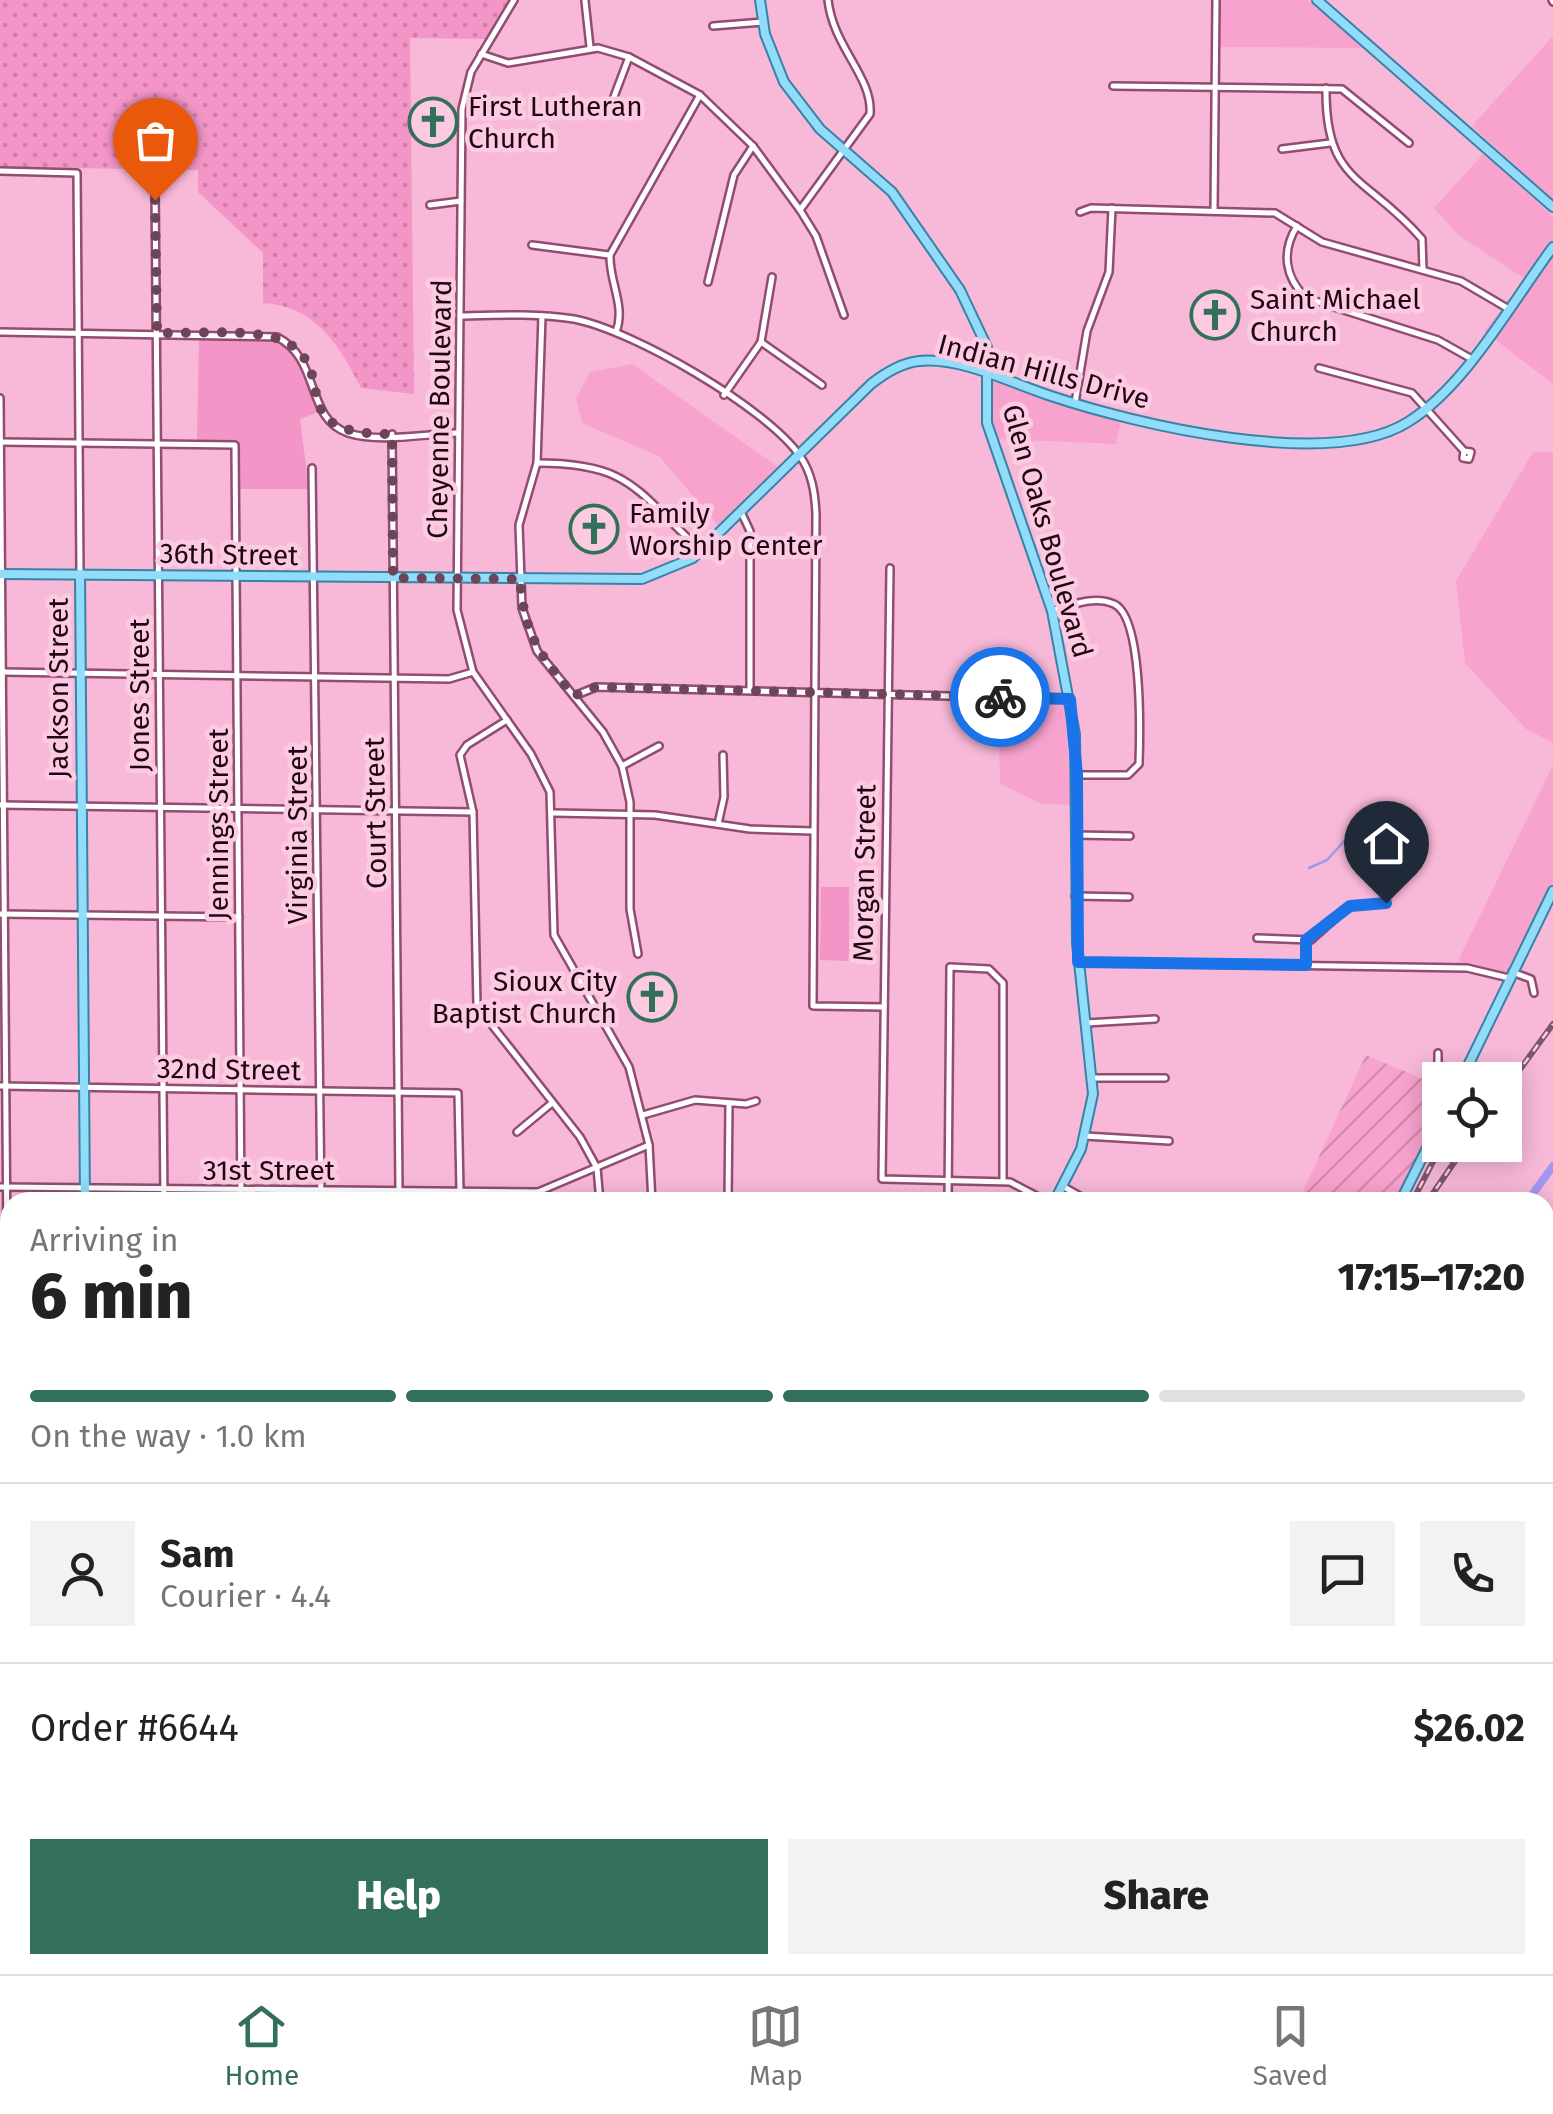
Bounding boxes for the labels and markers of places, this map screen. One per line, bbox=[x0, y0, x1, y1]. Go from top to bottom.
place label: First Lutheran Church bbox=[468, 90, 643, 155]
church icon: First Lutheran Church bbox=[407, 96, 459, 148]
pin bbox=[113, 98, 198, 201]
place label: Saint Michael Church bbox=[1250, 283, 1421, 348]
church icon: Saint Michael Church bbox=[1189, 289, 1241, 341]
place label: Family Worship Center bbox=[629, 497, 823, 562]
church icon: Family Worship Center bbox=[568, 503, 620, 555]
pin bbox=[1344, 801, 1429, 904]
place label: Sioux City Baptist Church bbox=[432, 965, 617, 1030]
church icon: Sioux City Baptist Church bbox=[626, 971, 678, 1023]

